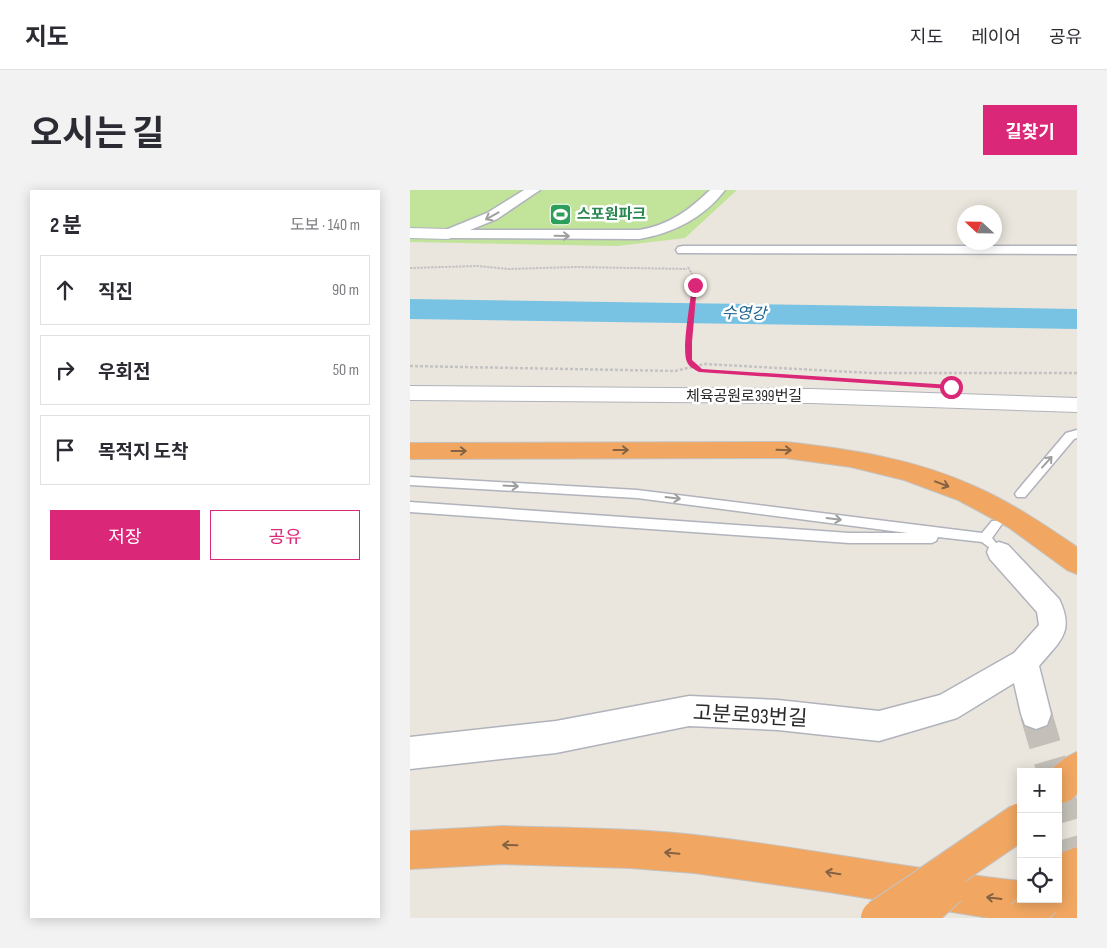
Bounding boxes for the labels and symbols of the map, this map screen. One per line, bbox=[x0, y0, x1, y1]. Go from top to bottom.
sports icon: 스포원파크 bbox=[549, 202, 573, 226]
place label: 스포원파크 bbox=[577, 205, 646, 224]
north arrow bbox=[957, 205, 1002, 250]
one-way arrow bbox=[484, 211, 499, 221]
one-way arrow bbox=[554, 231, 570, 240]
route end bbox=[684, 274, 707, 297]
water label: 수영강 bbox=[722, 304, 769, 324]
route start bbox=[940, 376, 963, 399]
street label: 체육공원로399번길 bbox=[686, 387, 802, 406]
one-way arrow bbox=[775, 445, 791, 455]
one-way arrow bbox=[450, 446, 466, 456]
one-way arrow bbox=[613, 446, 629, 455]
one-way arrow bbox=[1042, 456, 1053, 469]
one-way arrow bbox=[934, 480, 949, 489]
one-way arrow bbox=[503, 482, 519, 491]
one-way arrow bbox=[665, 493, 681, 503]
one-way arrow bbox=[826, 514, 842, 524]
street label: 고분로93번길 bbox=[692, 701, 808, 731]
one-way arrow bbox=[502, 840, 518, 850]
one-way arrow bbox=[664, 848, 680, 857]
one-way arrow bbox=[826, 867, 842, 877]
one-way arrow bbox=[986, 893, 1002, 903]

